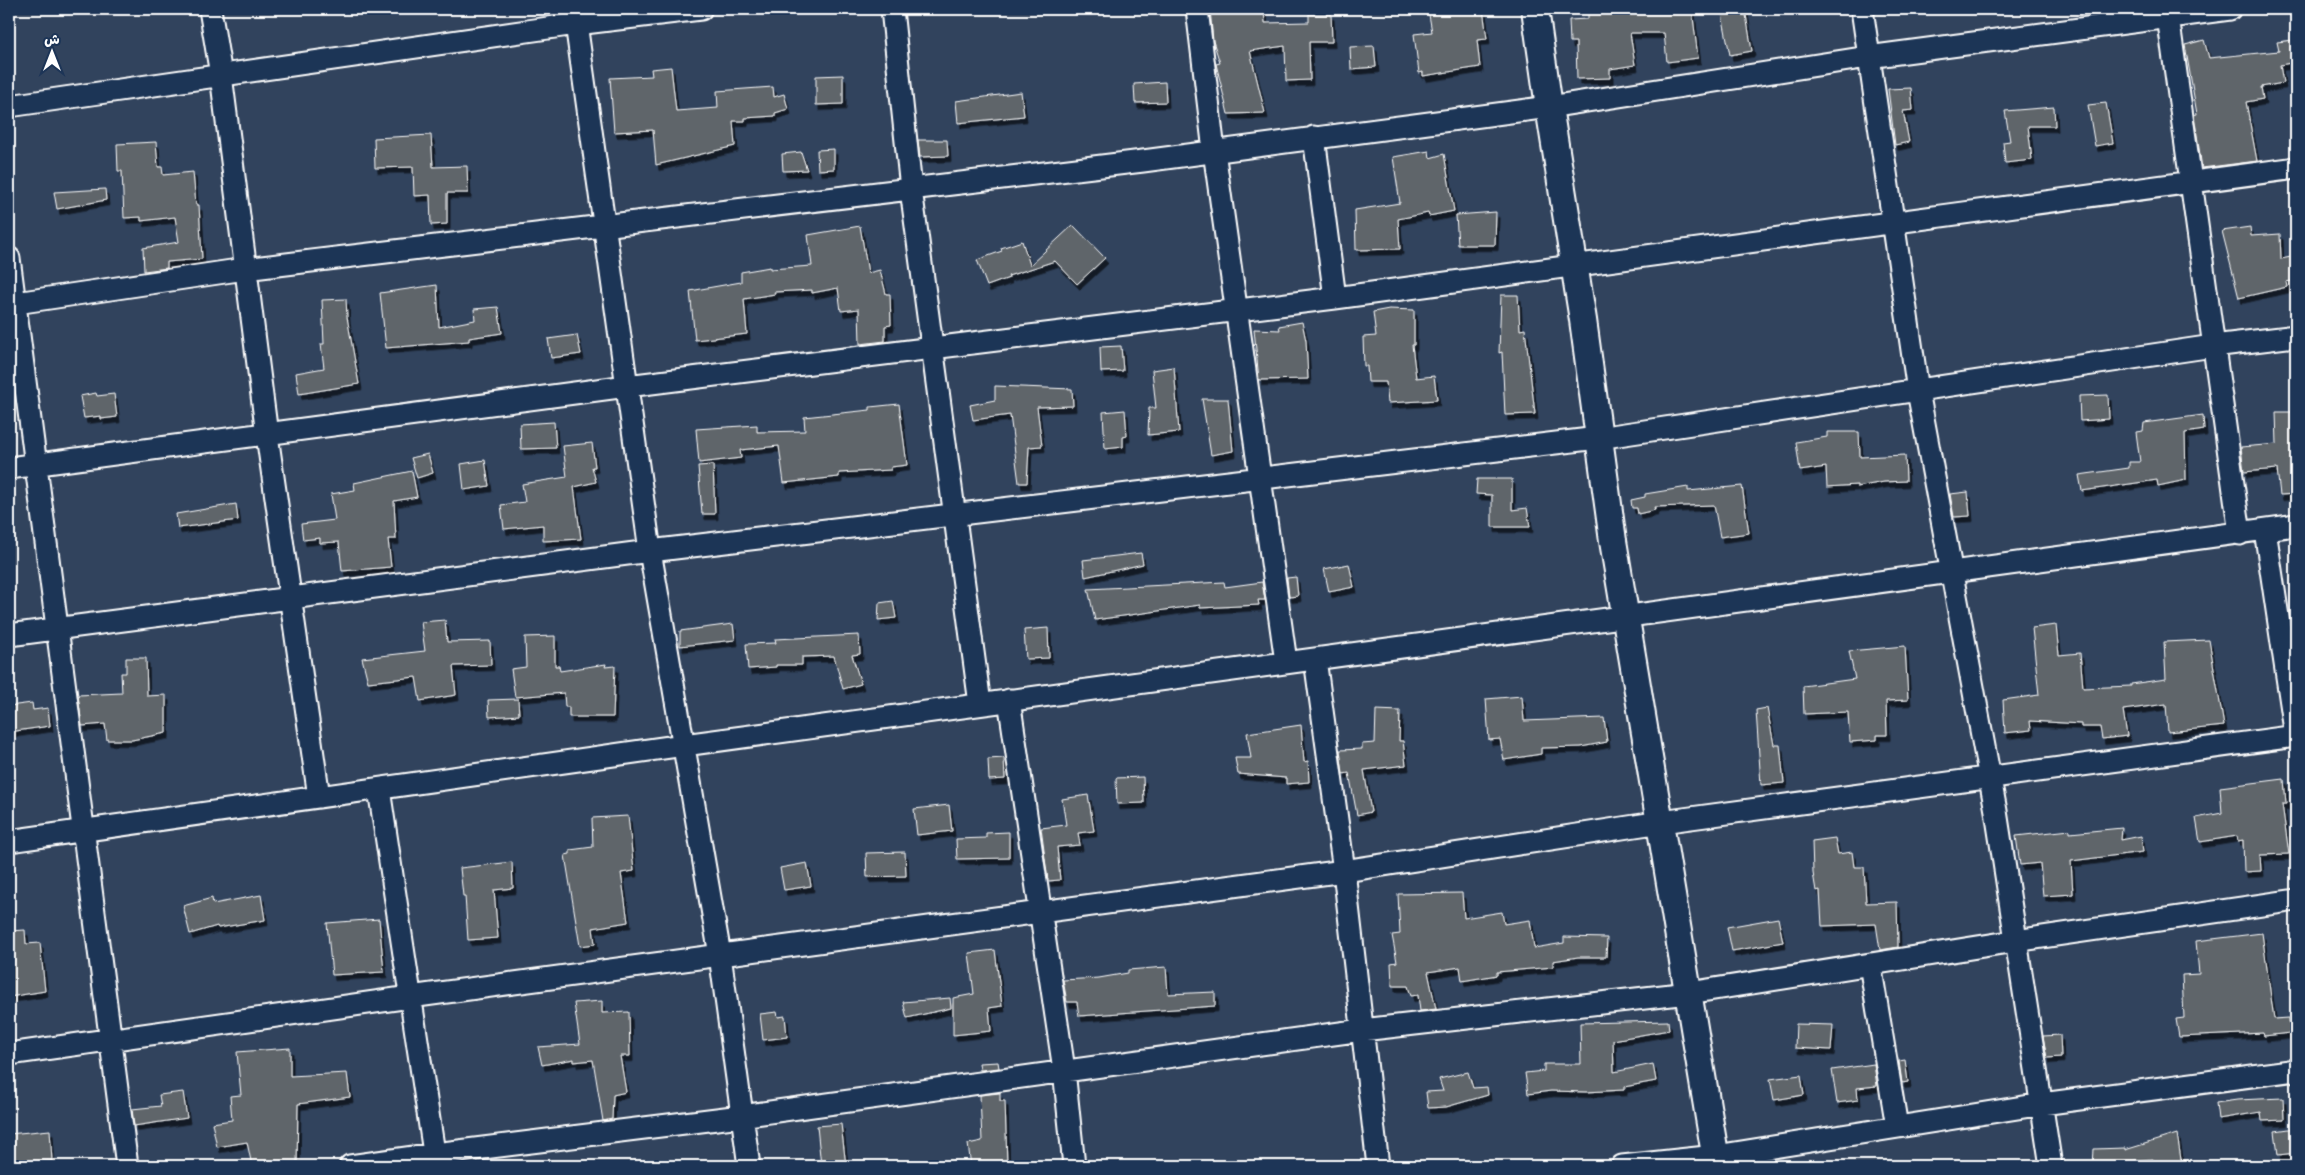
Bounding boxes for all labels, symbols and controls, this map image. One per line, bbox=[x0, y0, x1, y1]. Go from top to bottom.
text: ش bbox=[44, 27, 60, 52]
north arrow bbox=[28, 28, 78, 78]

